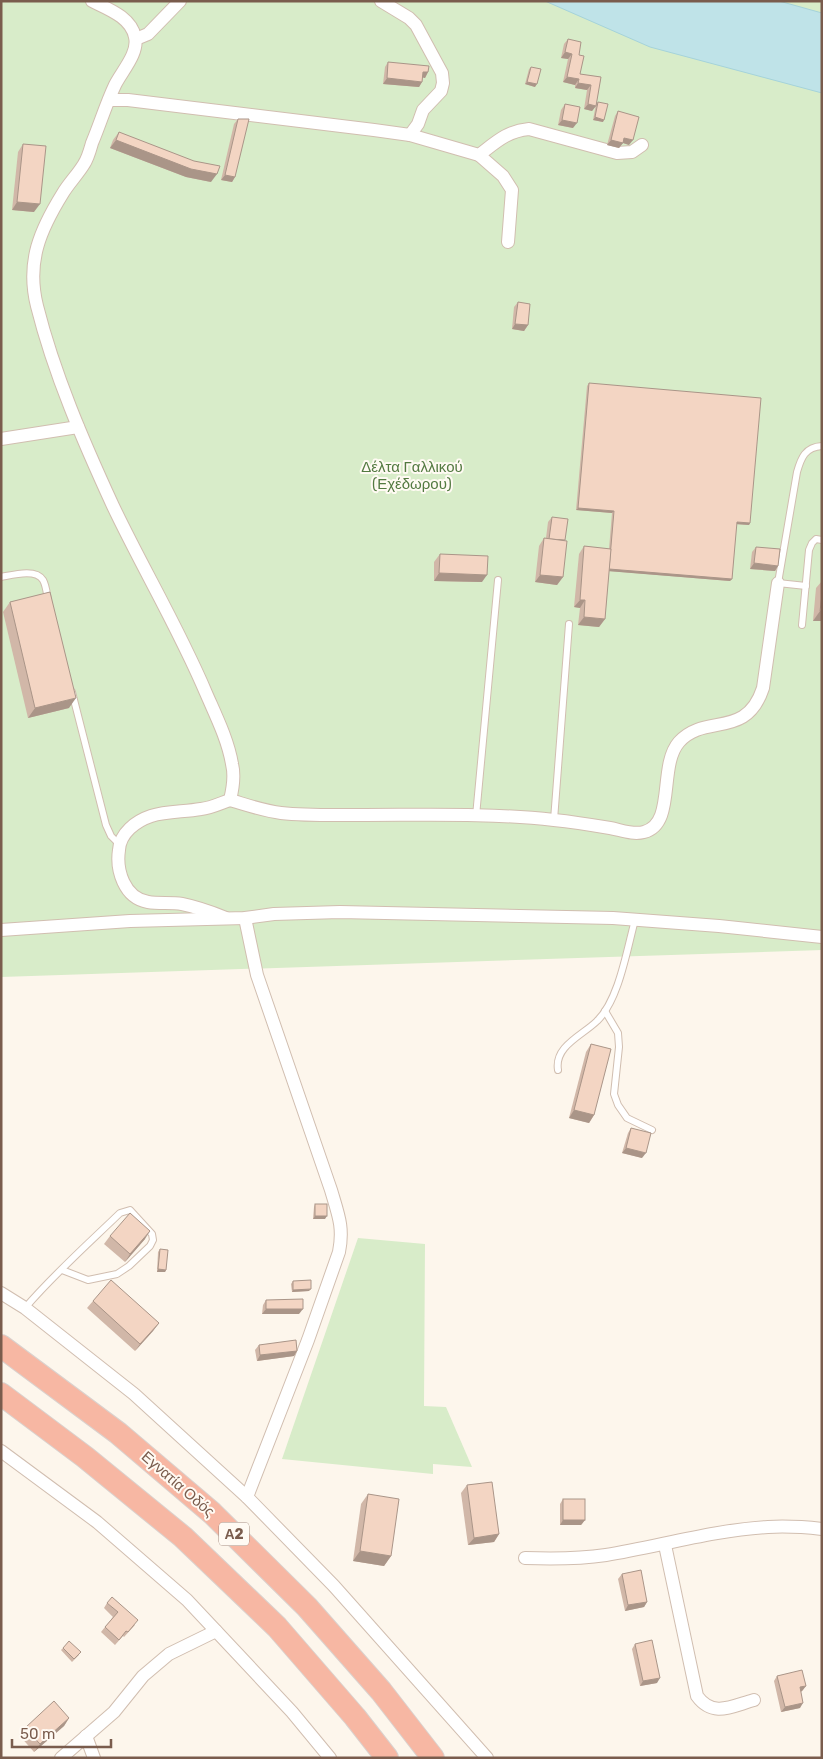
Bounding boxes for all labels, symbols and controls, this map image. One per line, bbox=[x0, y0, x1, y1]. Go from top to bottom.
park label: Δέλτα Γαλλικού (Εχέδωρου) bbox=[361, 458, 463, 493]
street label: Εγνατία Οδός bbox=[138, 1447, 218, 1521]
road number: Α2 bbox=[219, 1522, 249, 1546]
scale bar bbox=[12, 1716, 111, 1748]
text: 50 m bbox=[20, 1725, 55, 1743]

